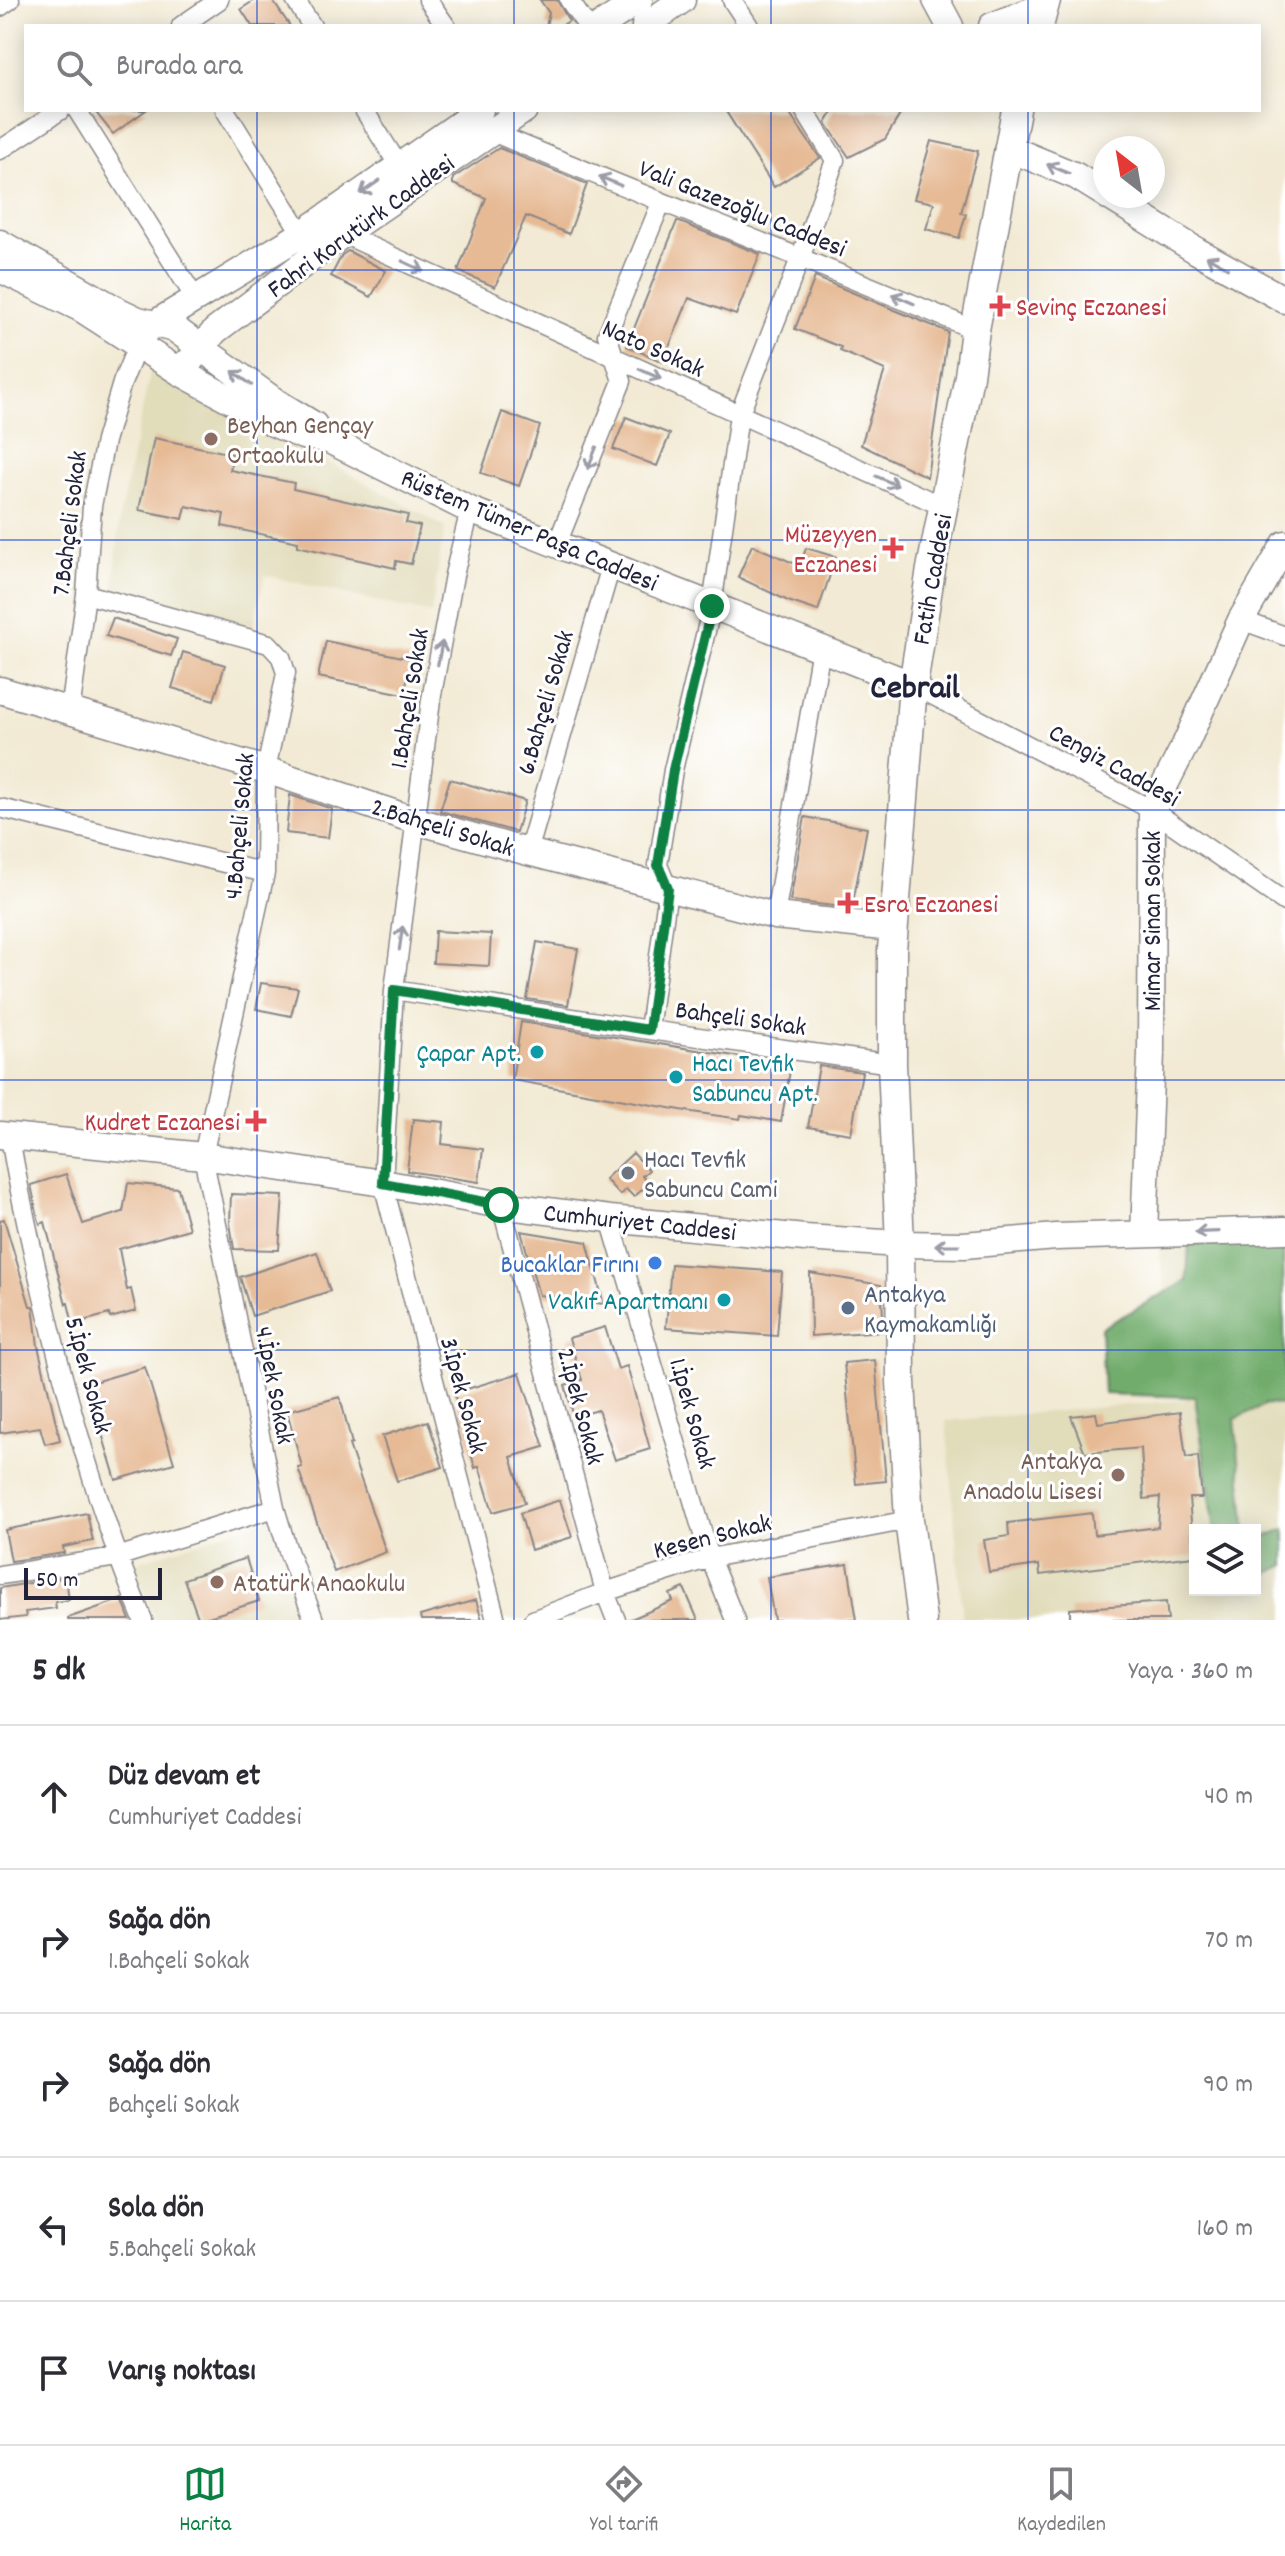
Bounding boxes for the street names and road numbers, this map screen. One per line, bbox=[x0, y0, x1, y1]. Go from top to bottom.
street label: Fahri Korutürk Caddesi bbox=[261, 147, 464, 309]
street label: Vali Gazezoğlu Caddesi bbox=[632, 152, 851, 269]
street label: Nato Sokak bbox=[595, 311, 710, 389]
street label: 7.Bahçeli Sokak bbox=[44, 449, 99, 598]
street label: Rüstem Tümer Paşa Caddesi bbox=[394, 461, 663, 603]
street label: Fatih Caddesi bbox=[905, 511, 964, 648]
street label: 1.Bahçeli Sokak bbox=[382, 626, 441, 771]
street label: 6.Bahçeli Sokak bbox=[509, 626, 586, 780]
street label: Cengiz Caddesi bbox=[1041, 716, 1186, 818]
street label: 4.Bahçeli Sokak bbox=[217, 752, 266, 901]
street label: 2.Bahçeli Sokak bbox=[366, 790, 518, 869]
street label: Mimar Sinan Sokak bbox=[1136, 831, 1173, 1011]
street label: Bahçeli Sokak bbox=[673, 993, 808, 1048]
street label: Cumhuriyet Caddesi bbox=[541, 1196, 738, 1253]
street label: 5.İpek Sokak bbox=[53, 1313, 120, 1439]
street label: 4.İpek Sokak bbox=[243, 1324, 302, 1448]
street label: 3.İpek Sokak bbox=[428, 1333, 495, 1459]
street label: 2.İpek Sokak bbox=[545, 1344, 612, 1469]
street label: 1.İpek Sokak bbox=[657, 1354, 724, 1474]
street label: Kesen Sokak bbox=[650, 1506, 776, 1571]

